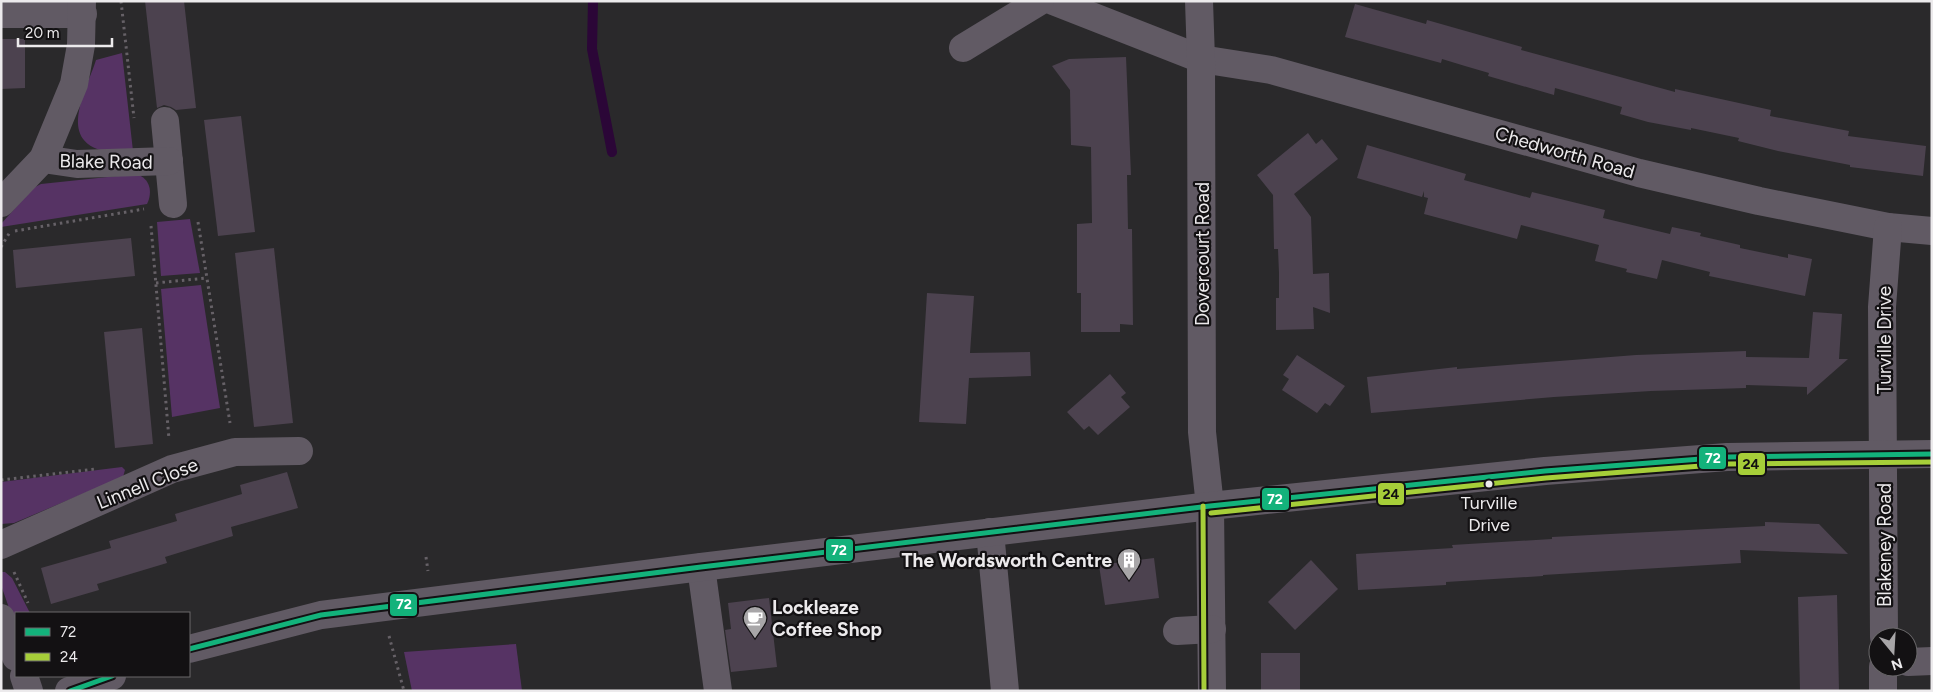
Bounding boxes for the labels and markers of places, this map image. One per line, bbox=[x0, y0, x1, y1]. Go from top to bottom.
marker: Turville Drive bbox=[1484, 479, 1494, 489]
place label: Turville Drive bbox=[1461, 492, 1517, 536]
building icon: The Wordsworth Centre bbox=[1116, 547, 1142, 581]
place label: The Wordsworth Centre bbox=[901, 549, 1112, 572]
place label: Lockleaze Coffee Shop bbox=[772, 596, 882, 641]
cafe icon: Lockleaze Coffee Shop bbox=[742, 605, 768, 639]

